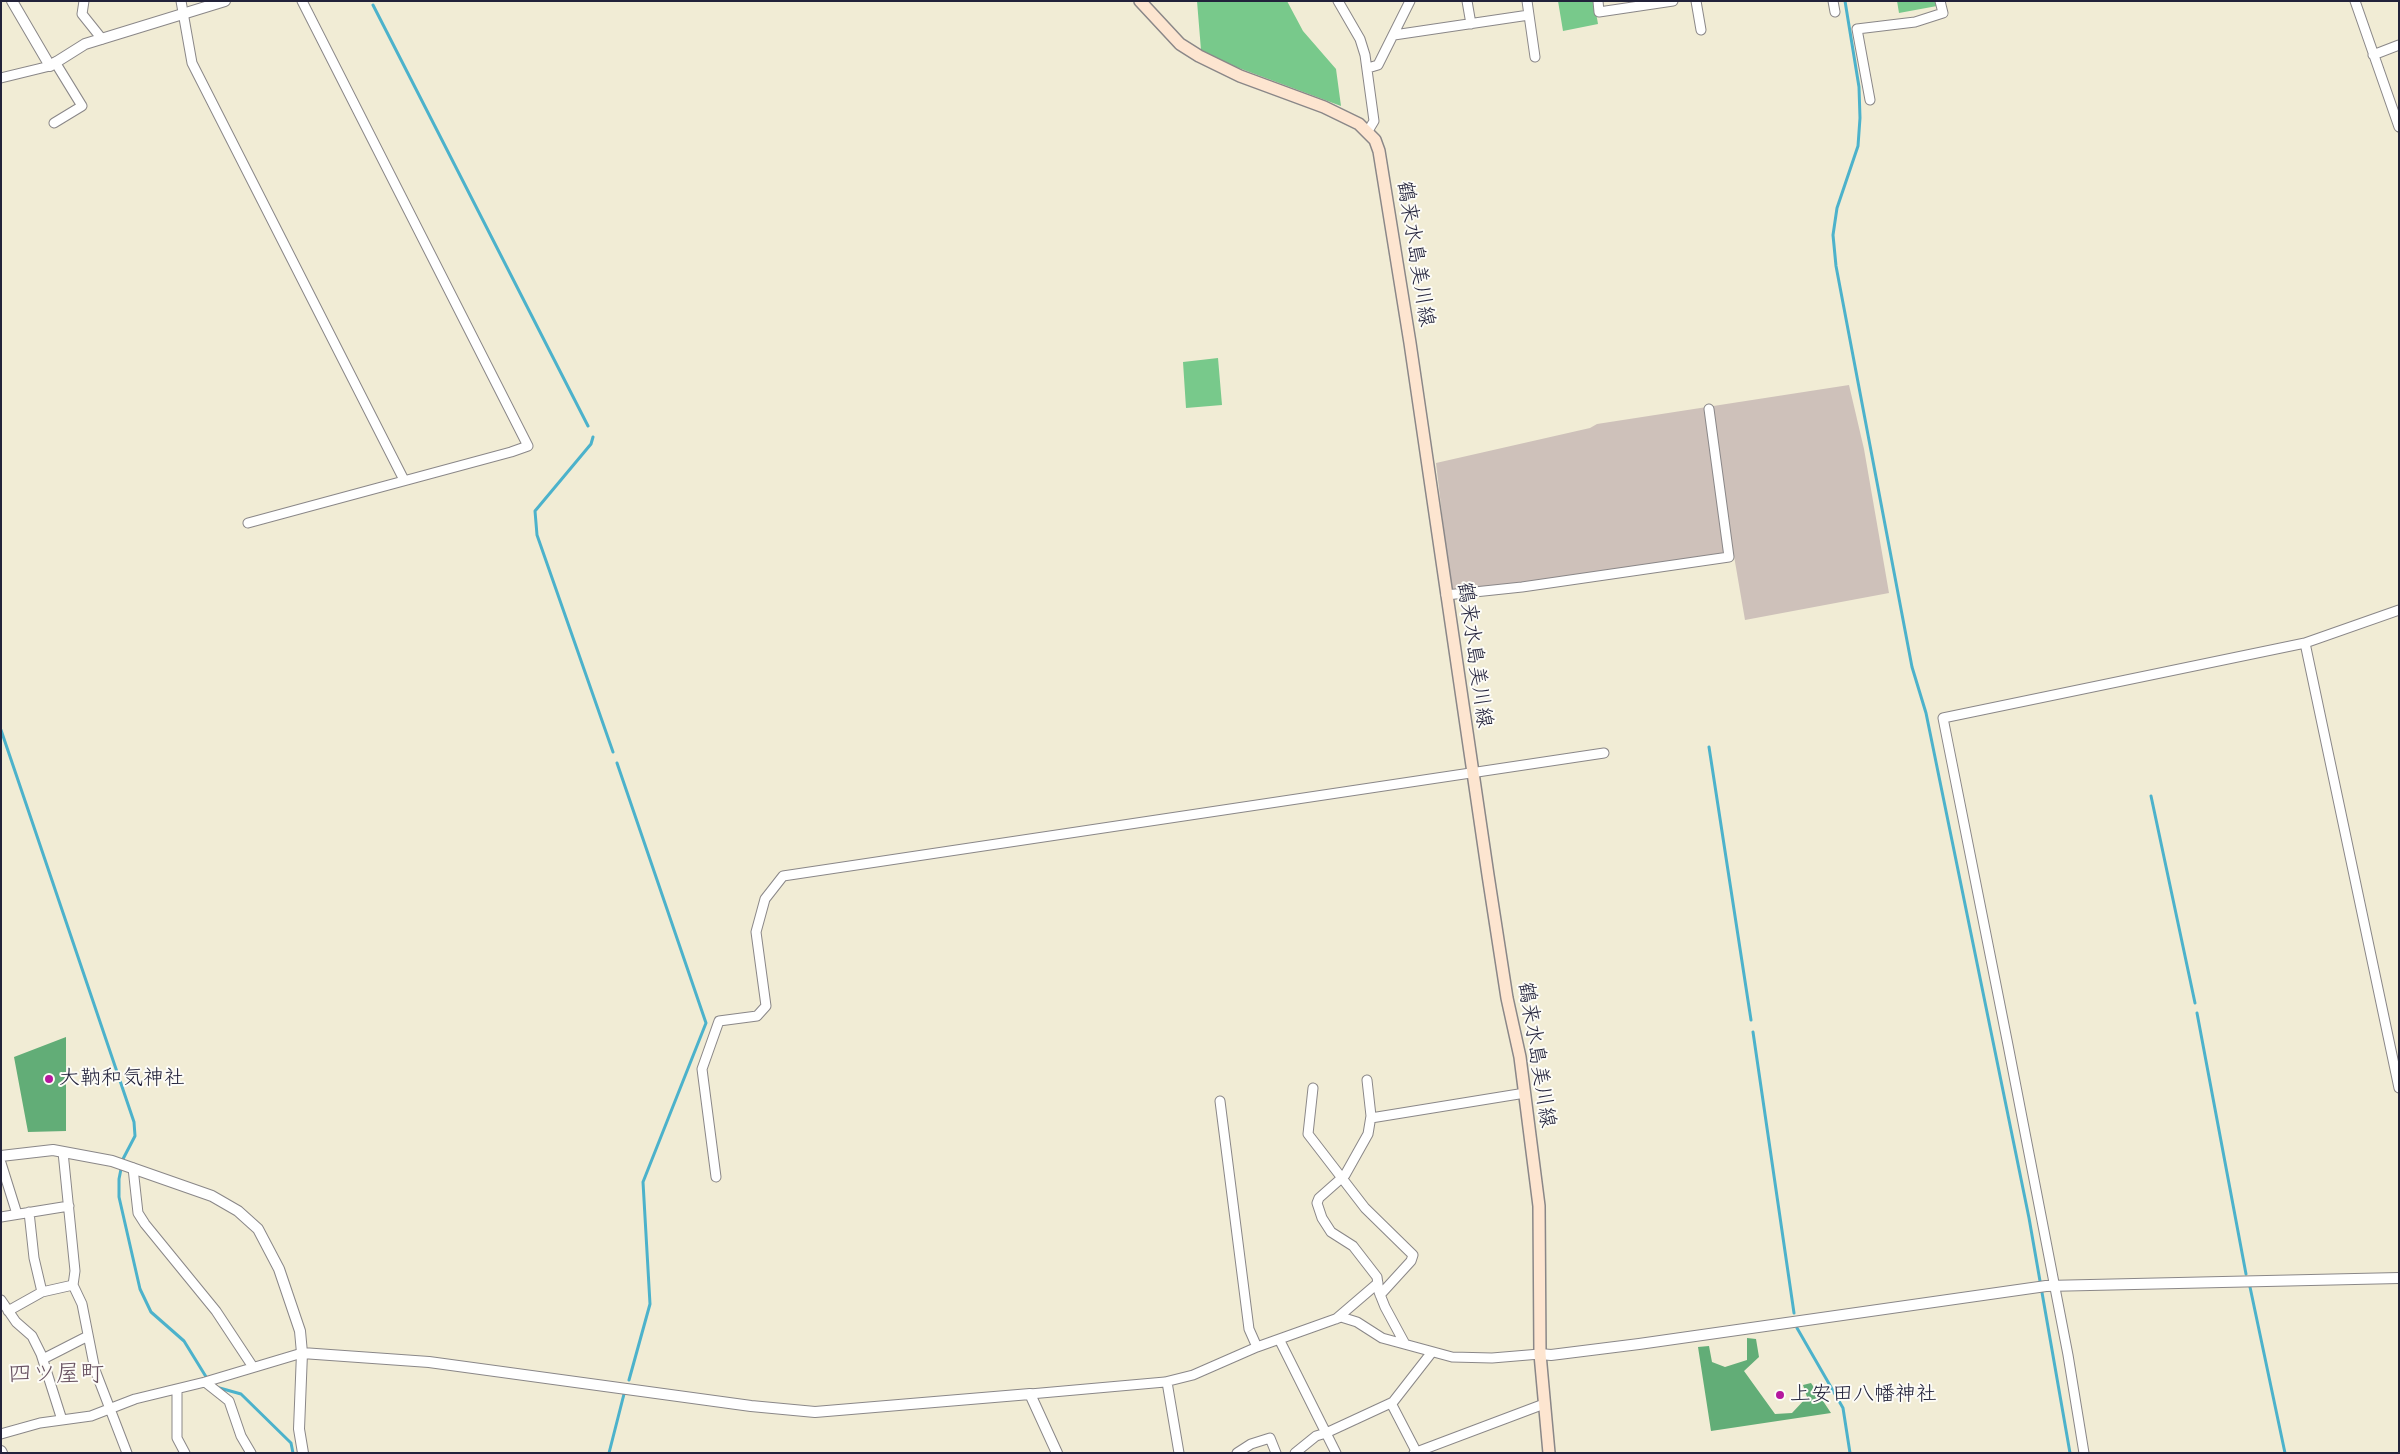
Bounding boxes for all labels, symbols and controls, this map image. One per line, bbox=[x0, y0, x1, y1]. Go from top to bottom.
street label: 鶴来水島美川線 bbox=[1391, 179, 1439, 329]
street label: 鶴来水島美川線 bbox=[1451, 580, 1497, 730]
street label: 鶴来水島美川線 bbox=[1512, 980, 1560, 1130]
place label: 大靹和気神社 bbox=[59, 1066, 185, 1092]
marker: 大靹和気神社 bbox=[43, 1073, 55, 1085]
district label: 四ツ屋町 bbox=[8, 1361, 104, 1389]
place label: 上安田八幡神社 bbox=[1790, 1382, 1937, 1408]
marker: 上安田八幡神社 bbox=[1774, 1389, 1786, 1401]

